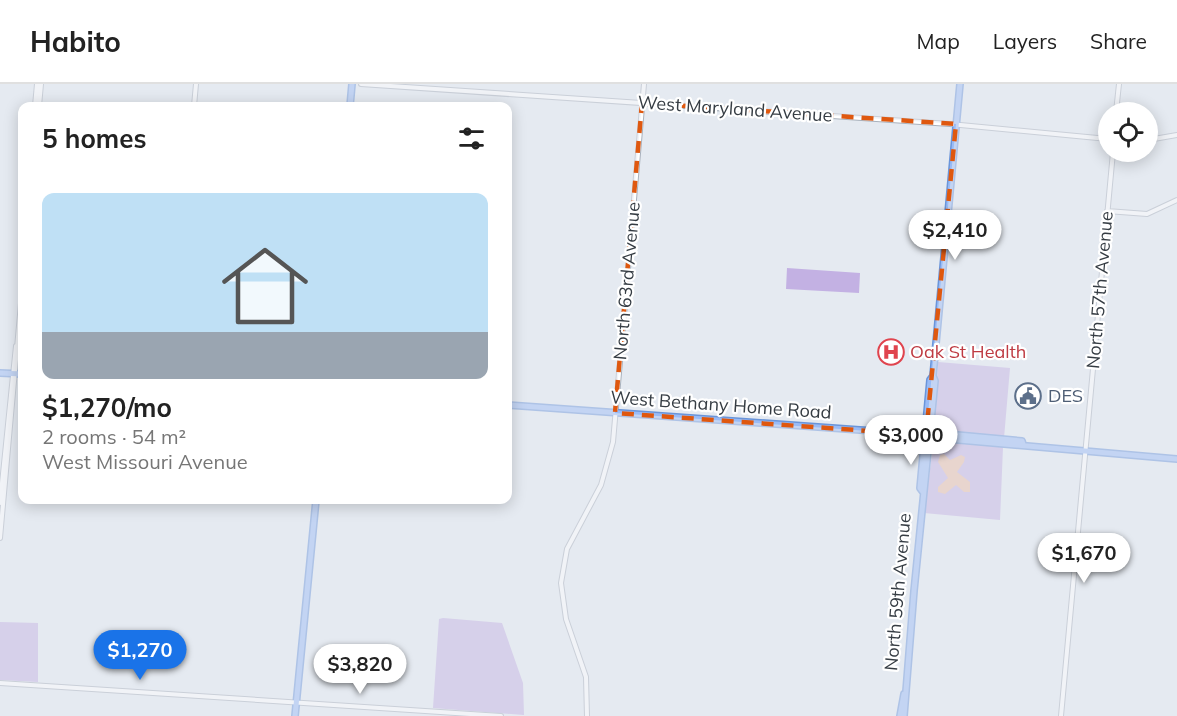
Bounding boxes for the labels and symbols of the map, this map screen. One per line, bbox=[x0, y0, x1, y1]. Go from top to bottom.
street label: West Maryland Avenue bbox=[637, 90, 833, 127]
street label: North 63rd Avenue bbox=[608, 201, 645, 361]
pin: $2,410 bbox=[906, 210, 1004, 261]
street label: North 57th Avenue bbox=[1081, 210, 1118, 370]
hospital icon: Oak St Health bbox=[876, 337, 906, 367]
place label: Oak St Health bbox=[910, 340, 1026, 363]
public building icon: DES bbox=[1013, 381, 1043, 411]
place label: DES bbox=[1048, 384, 1083, 407]
street label: West Bethany Home Road bbox=[610, 385, 832, 424]
pin: $3,000 bbox=[862, 415, 960, 466]
street label: North 59th Avenue bbox=[879, 512, 916, 672]
pin: $1,670 bbox=[1035, 533, 1133, 584]
pin: $1,270 bbox=[91, 630, 189, 681]
pin: $3,820 bbox=[311, 644, 409, 695]

